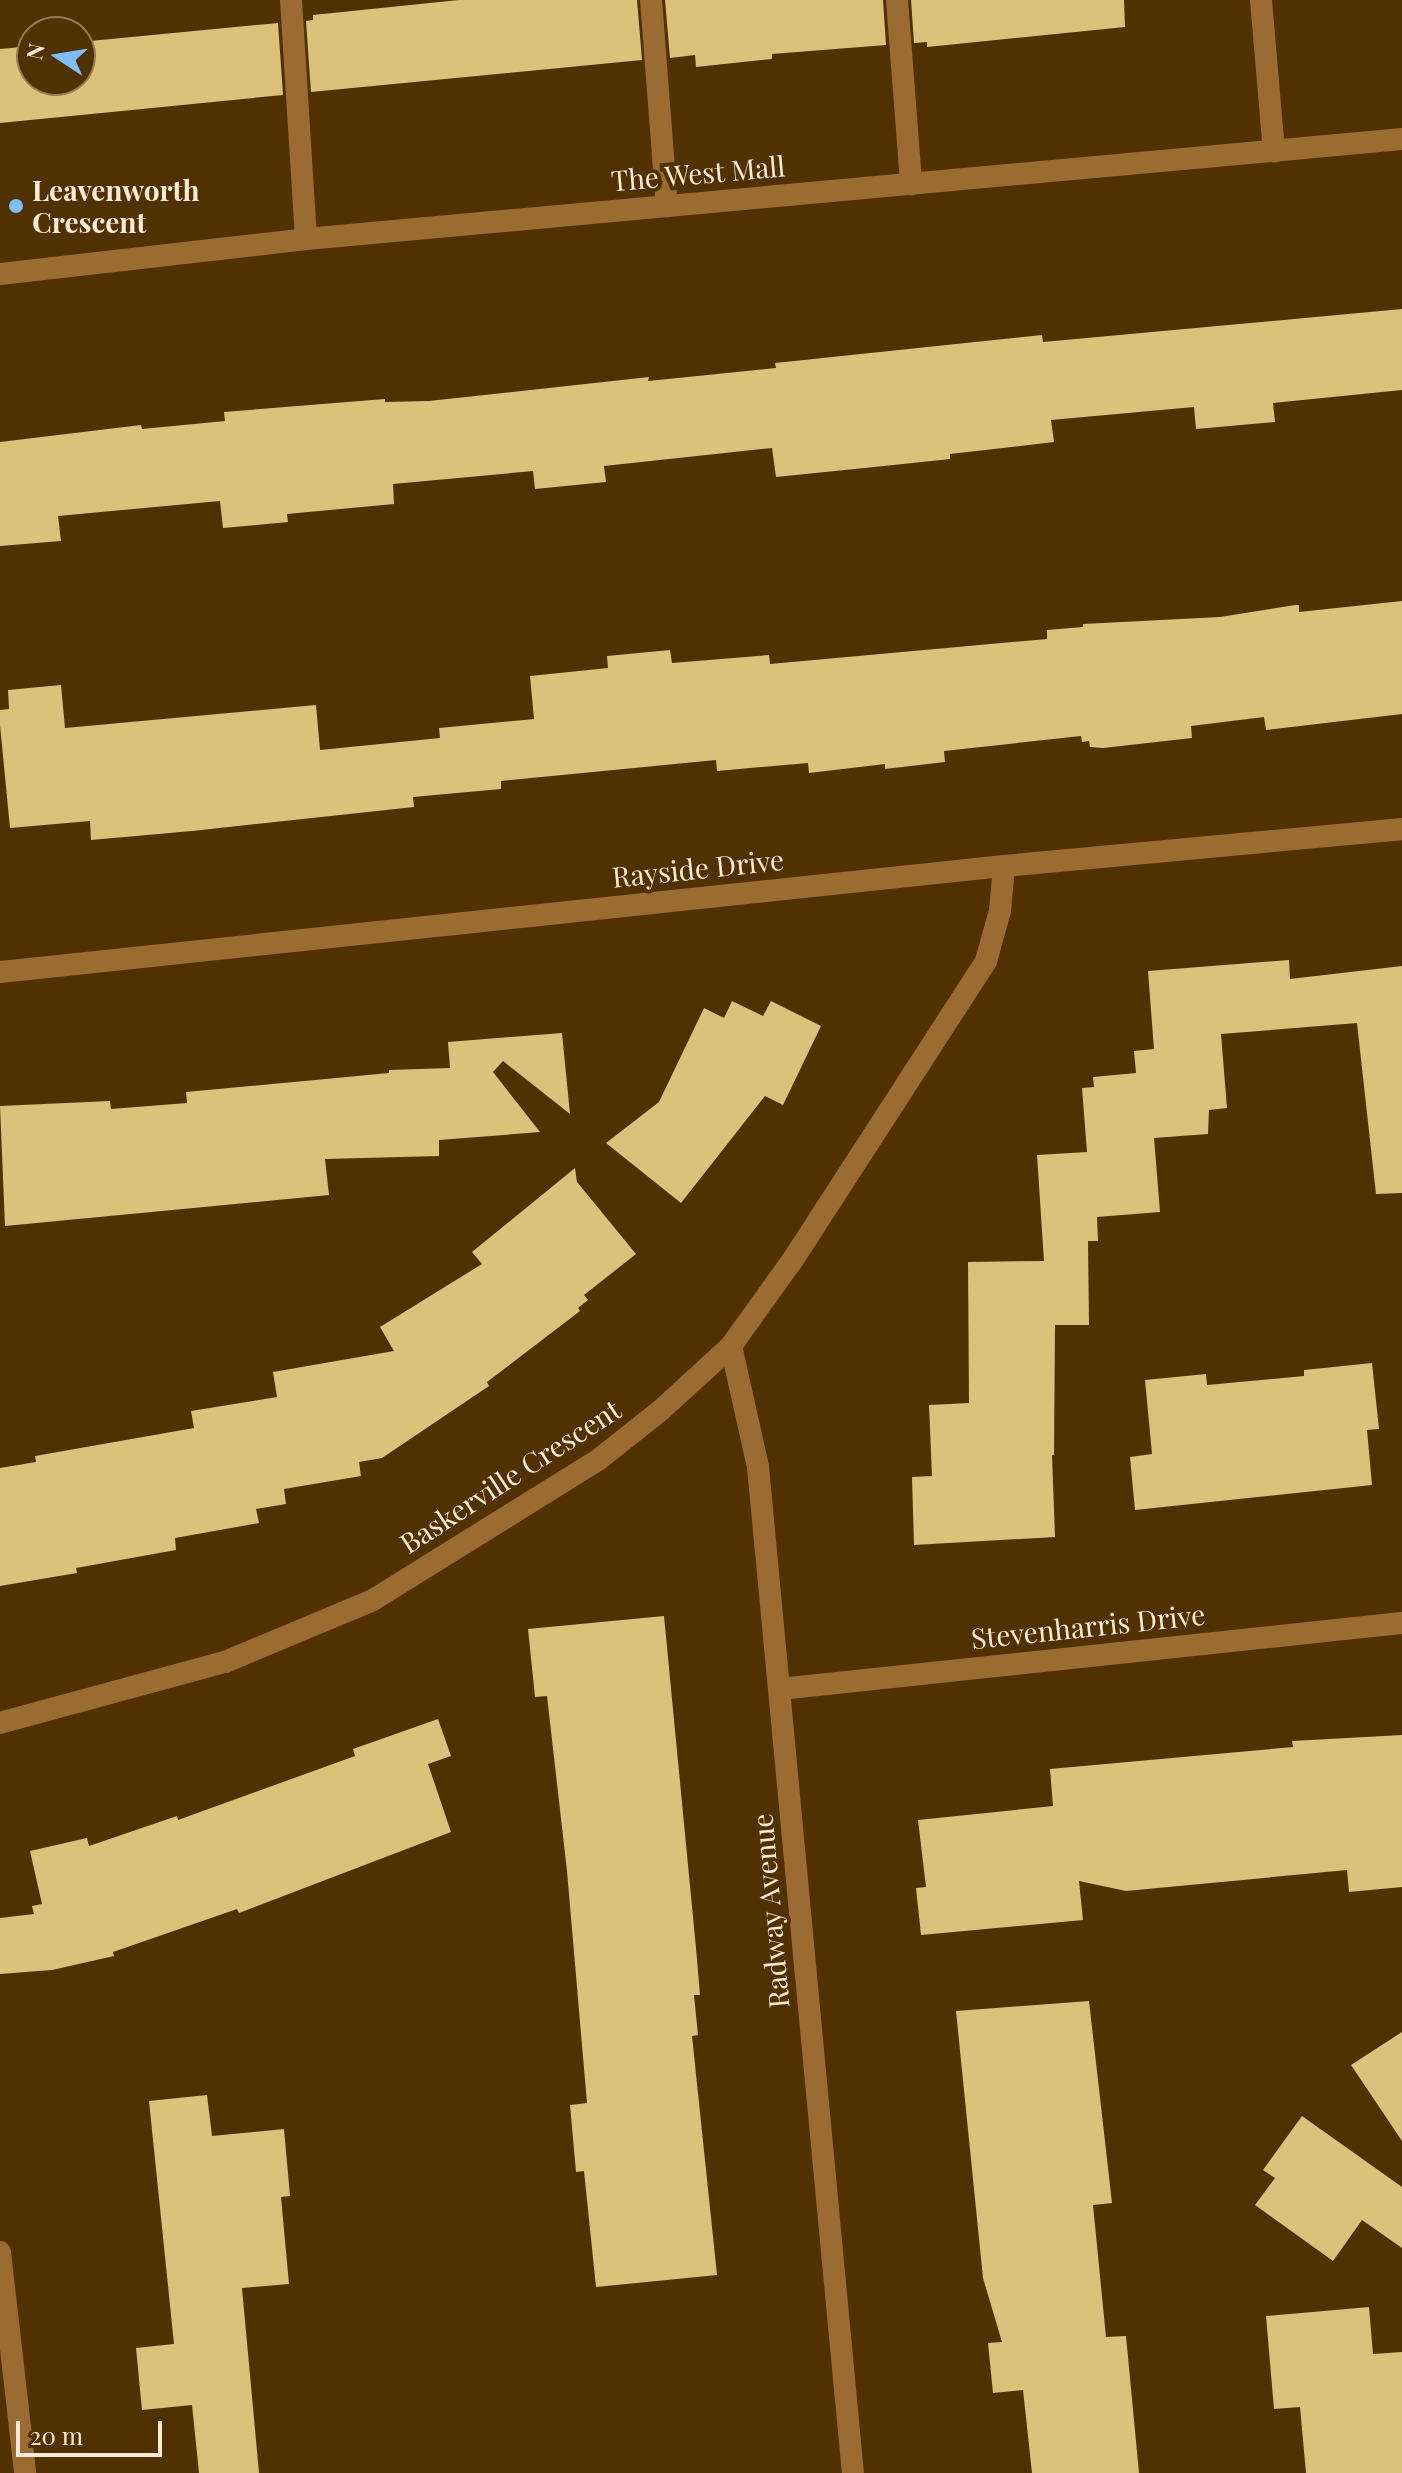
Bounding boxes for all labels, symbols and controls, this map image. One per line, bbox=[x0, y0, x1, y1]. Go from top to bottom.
north arrow bbox=[16, 16, 96, 96]
text: N bbox=[18, 41, 51, 62]
street label: The West Mall bbox=[609, 149, 787, 197]
place label: Leavenworth Crescent bbox=[32, 173, 199, 239]
marker: Leavenworth Crescent bbox=[7, 197, 25, 215]
street label: Rayside Drive bbox=[610, 842, 786, 894]
street label: Baskerville Crescent bbox=[393, 1392, 627, 1560]
street label: Stevenharris Drive bbox=[969, 1597, 1207, 1655]
street label: Radway Avenue bbox=[745, 1811, 795, 2011]
scale bar bbox=[20, 2405, 166, 2455]
text: 20 m bbox=[30, 2419, 83, 2451]

